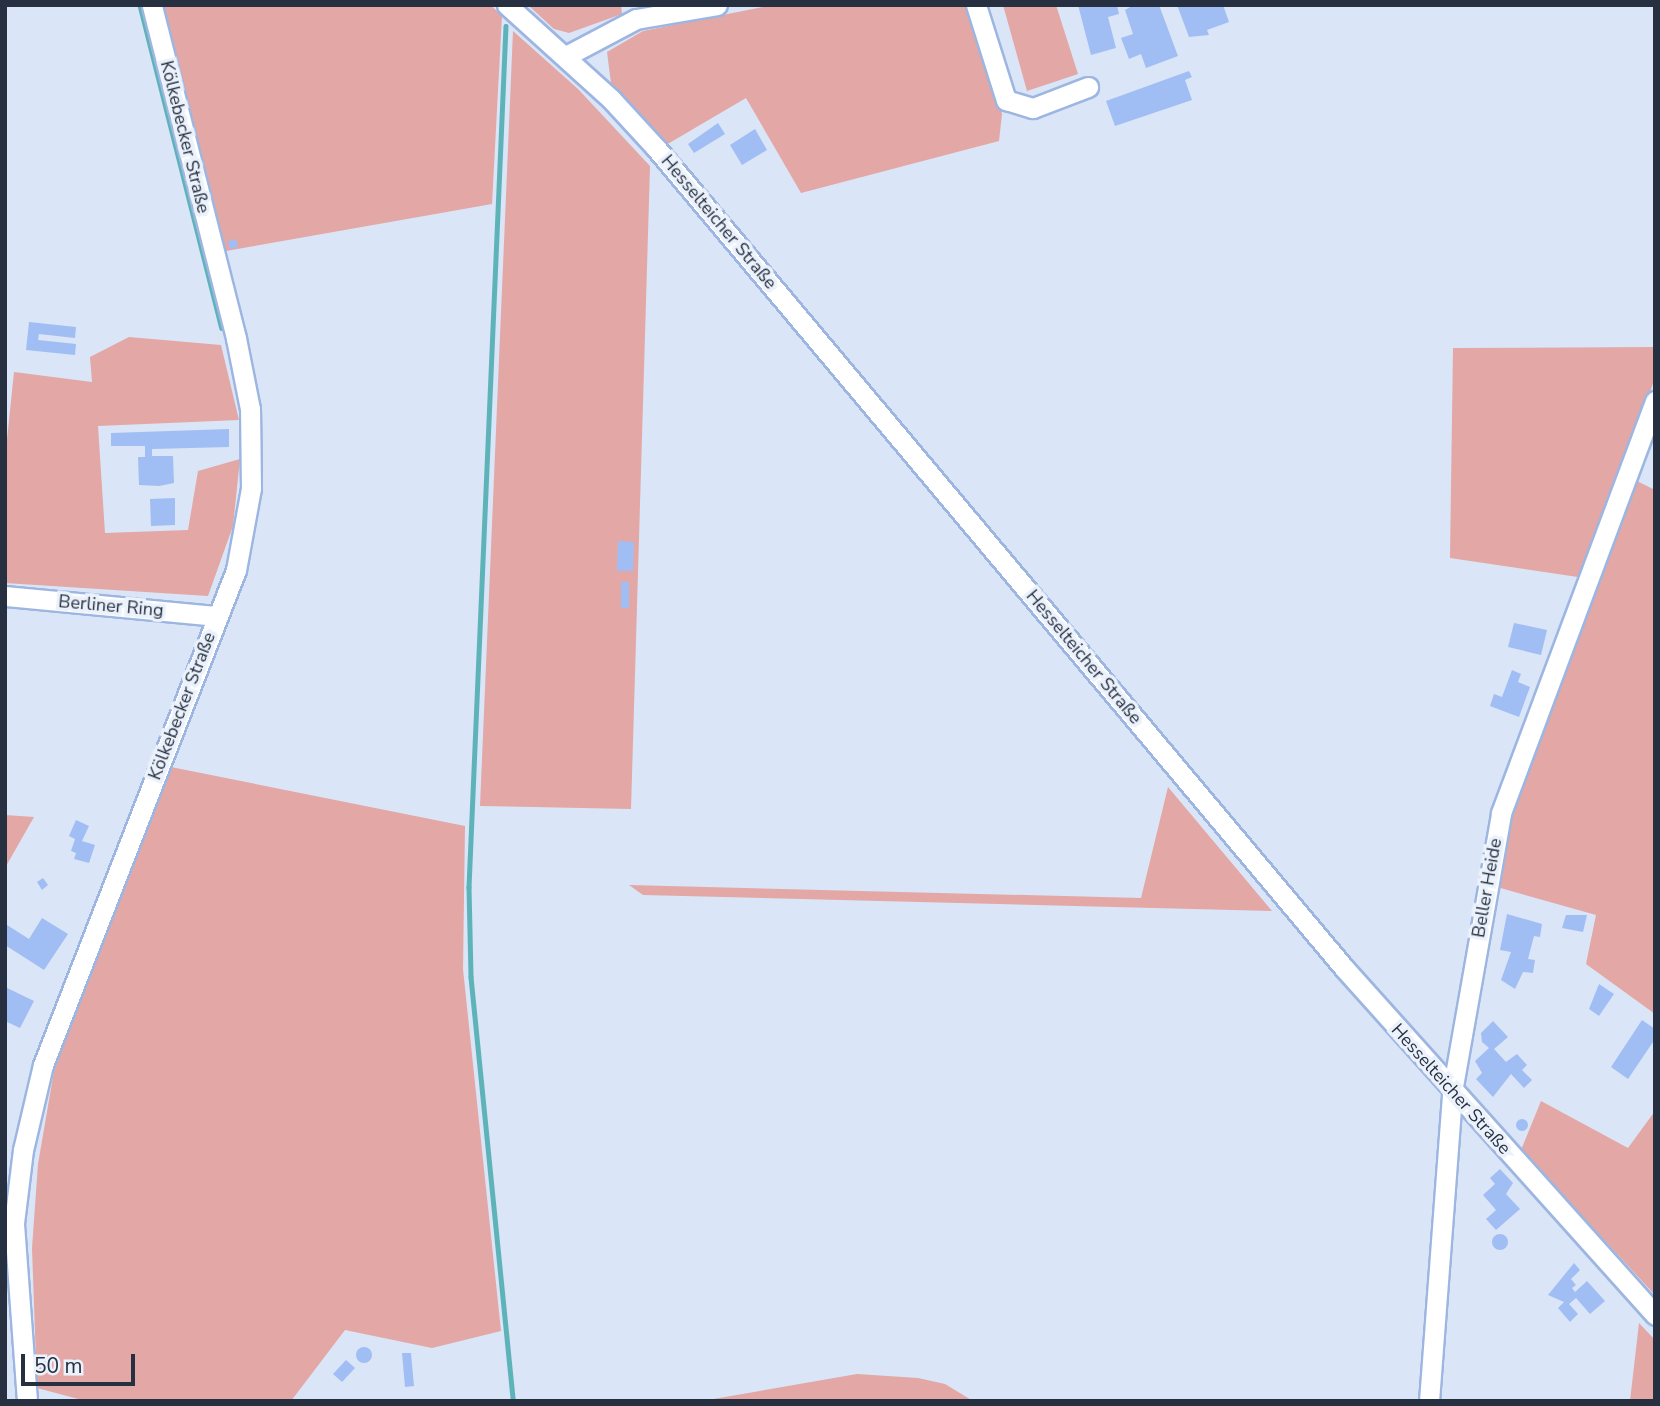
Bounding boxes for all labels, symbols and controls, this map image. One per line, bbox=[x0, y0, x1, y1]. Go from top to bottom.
street label: Kölkebecker Straße bbox=[156, 58, 214, 216]
street label: Hesselteicher Straße bbox=[657, 151, 781, 293]
street label: Hesselteicher Straße bbox=[1022, 586, 1146, 728]
street label: Berliner Ring bbox=[57, 591, 165, 621]
street label: Kölkebecker Straße bbox=[144, 629, 220, 783]
street label: Beller Heide bbox=[1468, 837, 1506, 939]
street label: Hesselteicher Straße bbox=[1387, 1019, 1515, 1159]
scale bar bbox=[24, 1340, 138, 1384]
text: 50 m bbox=[34, 1352, 83, 1380]

